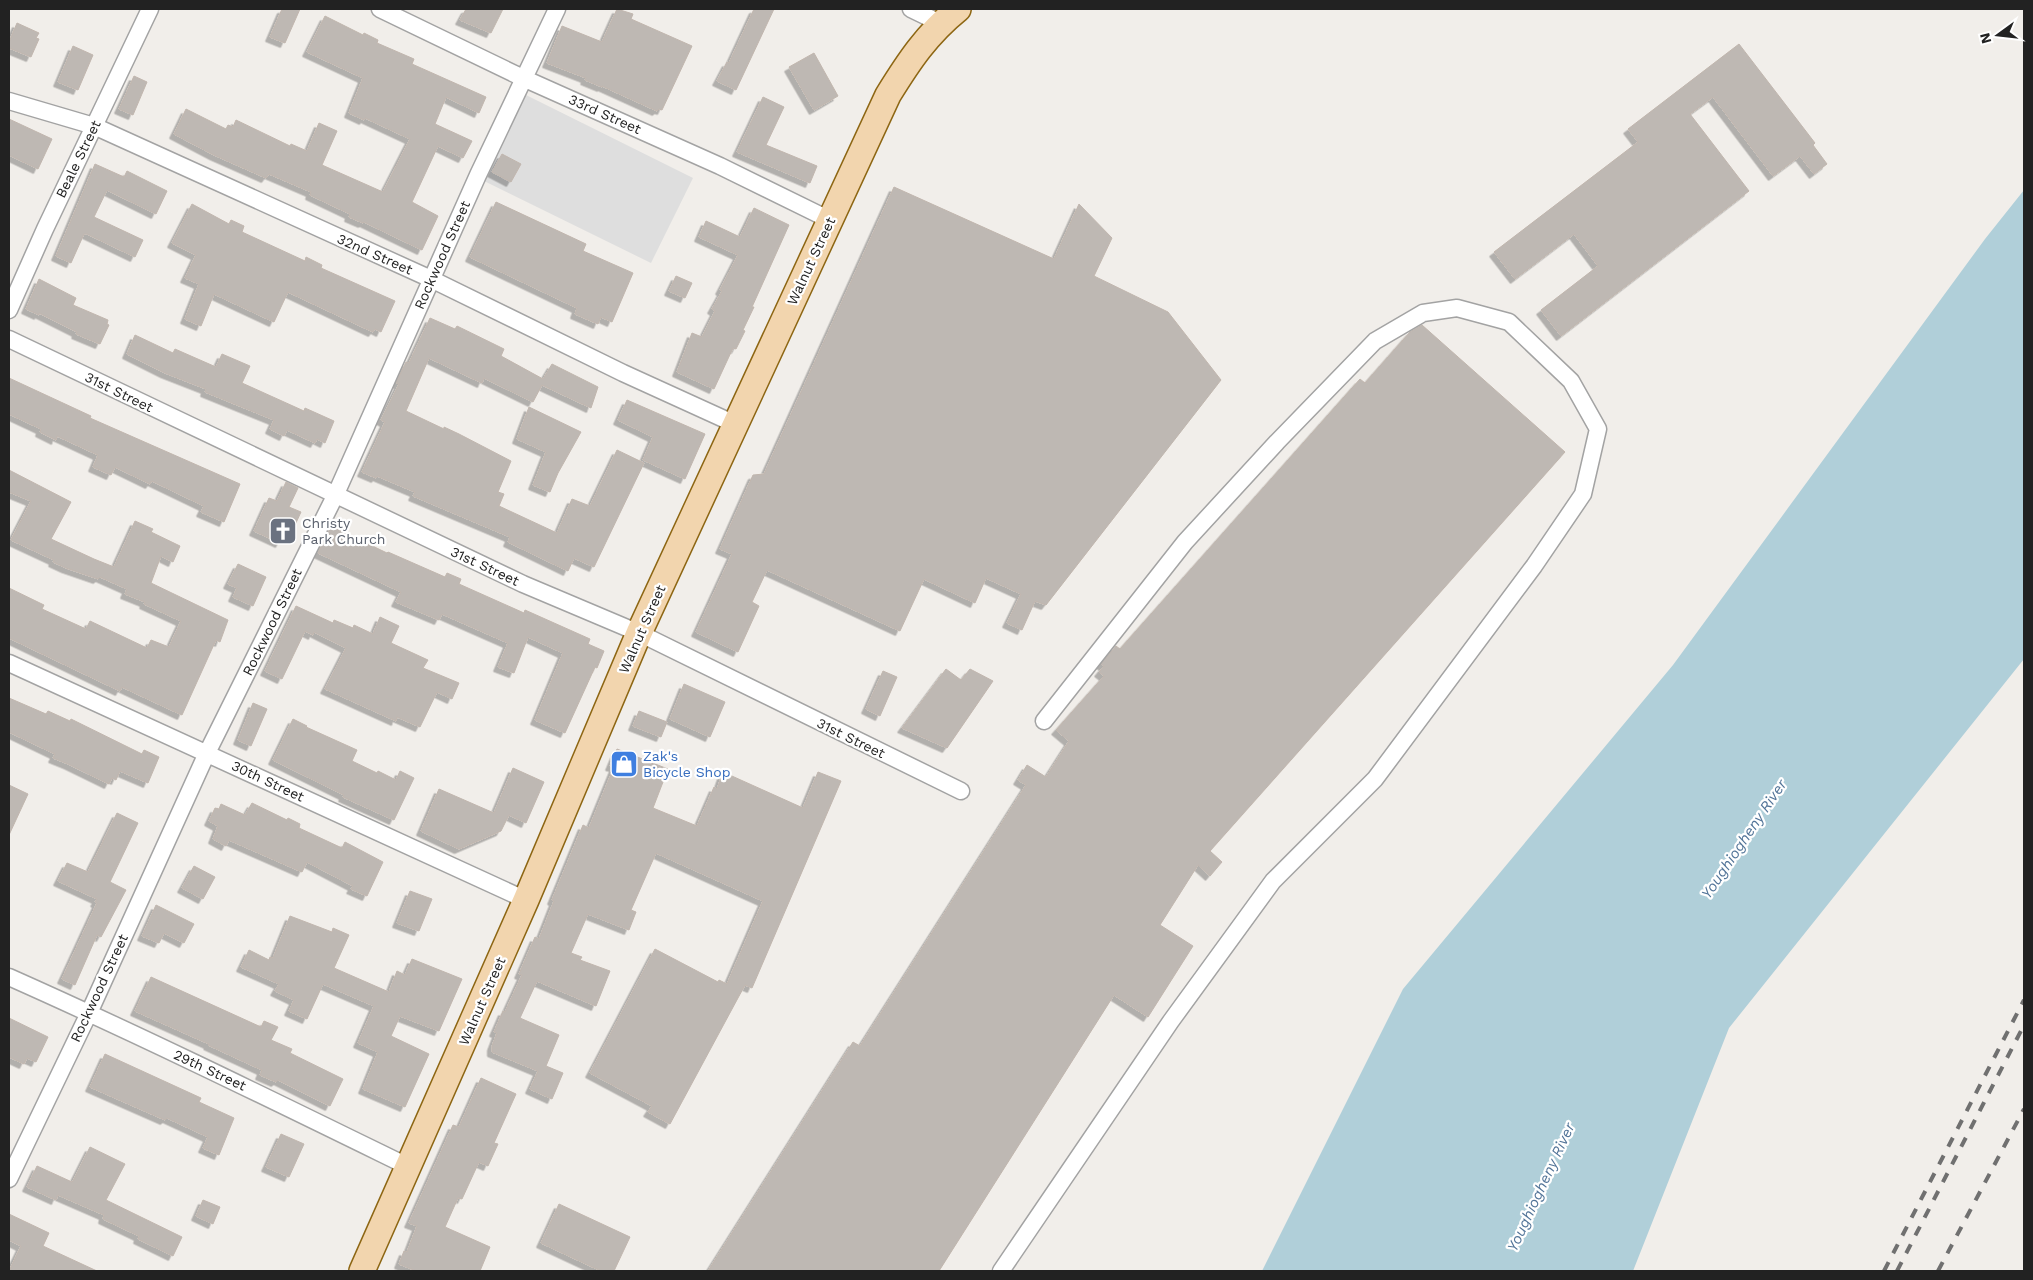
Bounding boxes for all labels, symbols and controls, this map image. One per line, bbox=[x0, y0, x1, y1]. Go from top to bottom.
north arrow bbox=[1973, 10, 2023, 60]
text: N bbox=[1976, 31, 1995, 45]
street label: 33rd Street bbox=[566, 91, 644, 137]
street label: Beale Street bbox=[52, 117, 104, 200]
street label: Rockwood Street bbox=[411, 198, 473, 312]
street label: Walnut Street bbox=[784, 214, 838, 308]
street label: 32nd Street bbox=[335, 230, 415, 278]
street label: 31st Street bbox=[82, 369, 156, 415]
place label: Christy Park Church bbox=[302, 515, 385, 547]
church icon: Christy Park Church bbox=[268, 516, 298, 546]
street label: 31st Street bbox=[448, 543, 522, 589]
street label: Rockwood Street bbox=[239, 566, 305, 678]
street label: Walnut Street bbox=[615, 582, 669, 676]
street label: 31st Street bbox=[814, 715, 888, 761]
place label: Zak's Bicycle Shop bbox=[643, 748, 730, 780]
shop icon: Zak's Bicycle Shop bbox=[609, 749, 639, 779]
street label: 30th Street bbox=[229, 757, 307, 805]
water label: Youghiogheny River bbox=[1698, 775, 1791, 902]
street label: Rockwood Street bbox=[67, 931, 131, 1045]
street label: Walnut Street bbox=[455, 954, 509, 1048]
street label: 29th Street bbox=[171, 1046, 249, 1094]
water label: Youghiogheny River bbox=[1503, 1119, 1579, 1254]

